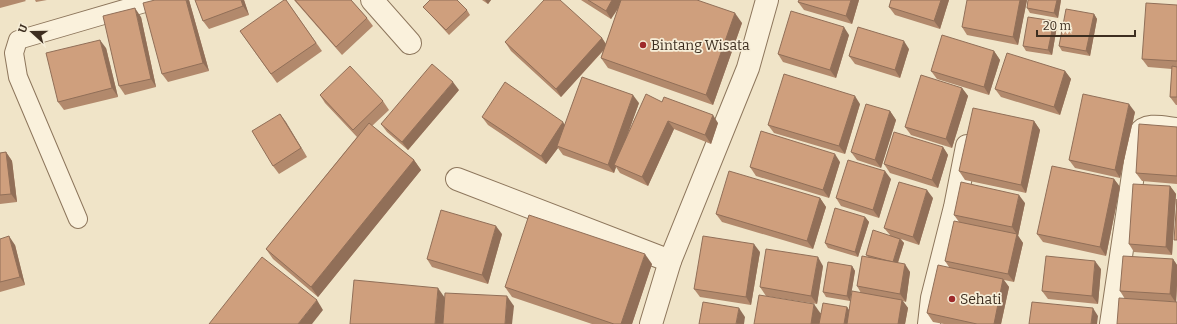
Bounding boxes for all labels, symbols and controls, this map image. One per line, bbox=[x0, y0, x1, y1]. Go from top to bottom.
north arrow bbox=[12, 12, 52, 52]
scale bar bbox=[1037, 12, 1135, 38]
text: 20 m bbox=[1043, 19, 1072, 33]
text: U bbox=[16, 22, 31, 35]
place label: Bintang Wisata bbox=[651, 37, 750, 54]
marker: Bintang Wisata bbox=[638, 40, 648, 50]
place label: Sehati bbox=[960, 291, 1001, 308]
marker: Sehati bbox=[947, 294, 957, 304]

